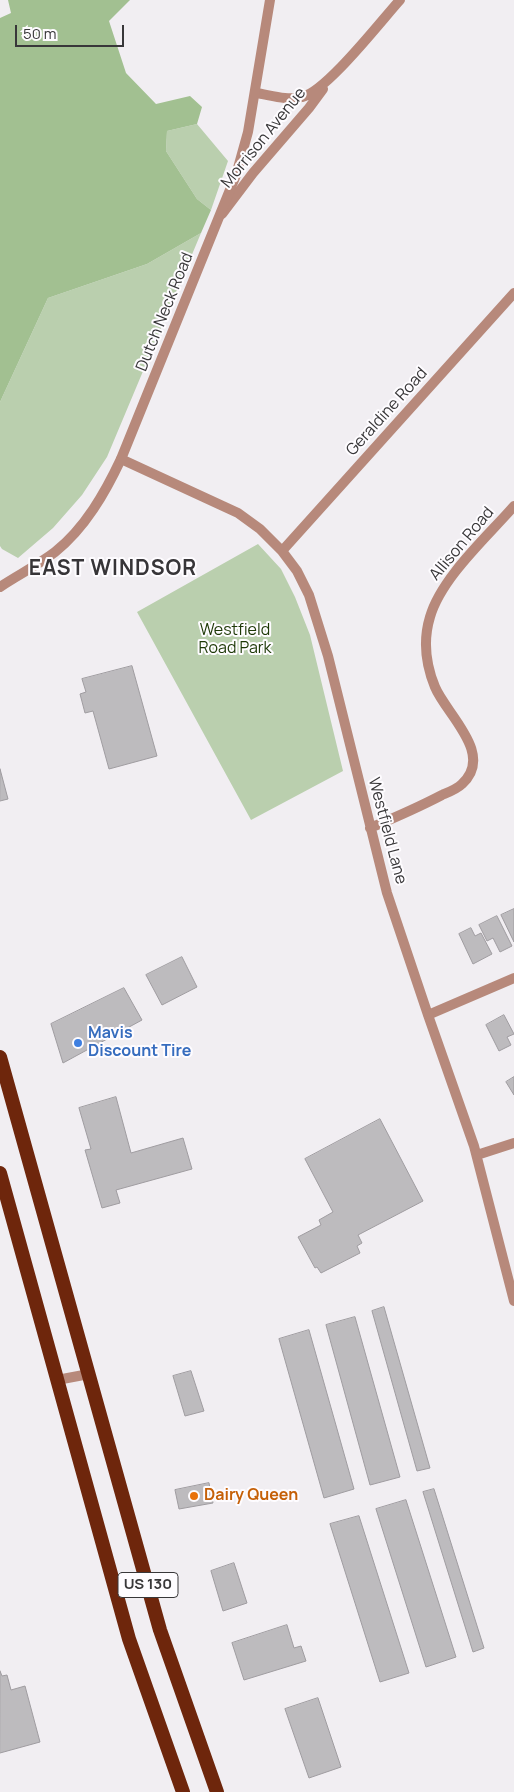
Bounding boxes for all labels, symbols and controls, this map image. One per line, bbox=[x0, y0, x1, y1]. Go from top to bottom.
scale bar bbox=[18, 15, 126, 47]
text: 50 m bbox=[23, 23, 57, 44]
street label: Morrison Avenue bbox=[218, 84, 310, 192]
street label: Dutch Neck Road bbox=[132, 250, 198, 374]
street label: Geraldine Road bbox=[342, 364, 432, 460]
street label: Allison Road bbox=[426, 503, 498, 585]
district label: EAST WINDSOR bbox=[27, 556, 199, 582]
park label: Westfield Road Park bbox=[198, 621, 272, 659]
street label: Westfield Lane bbox=[364, 776, 410, 886]
place label: Mavis Discount Tire bbox=[88, 1024, 191, 1062]
marker: Mavis Discount Tire bbox=[72, 1037, 84, 1049]
place label: Dairy Queen bbox=[204, 1486, 298, 1506]
marker: Dairy Queen bbox=[188, 1490, 200, 1502]
road number: US 130 bbox=[118, 1572, 178, 1598]

